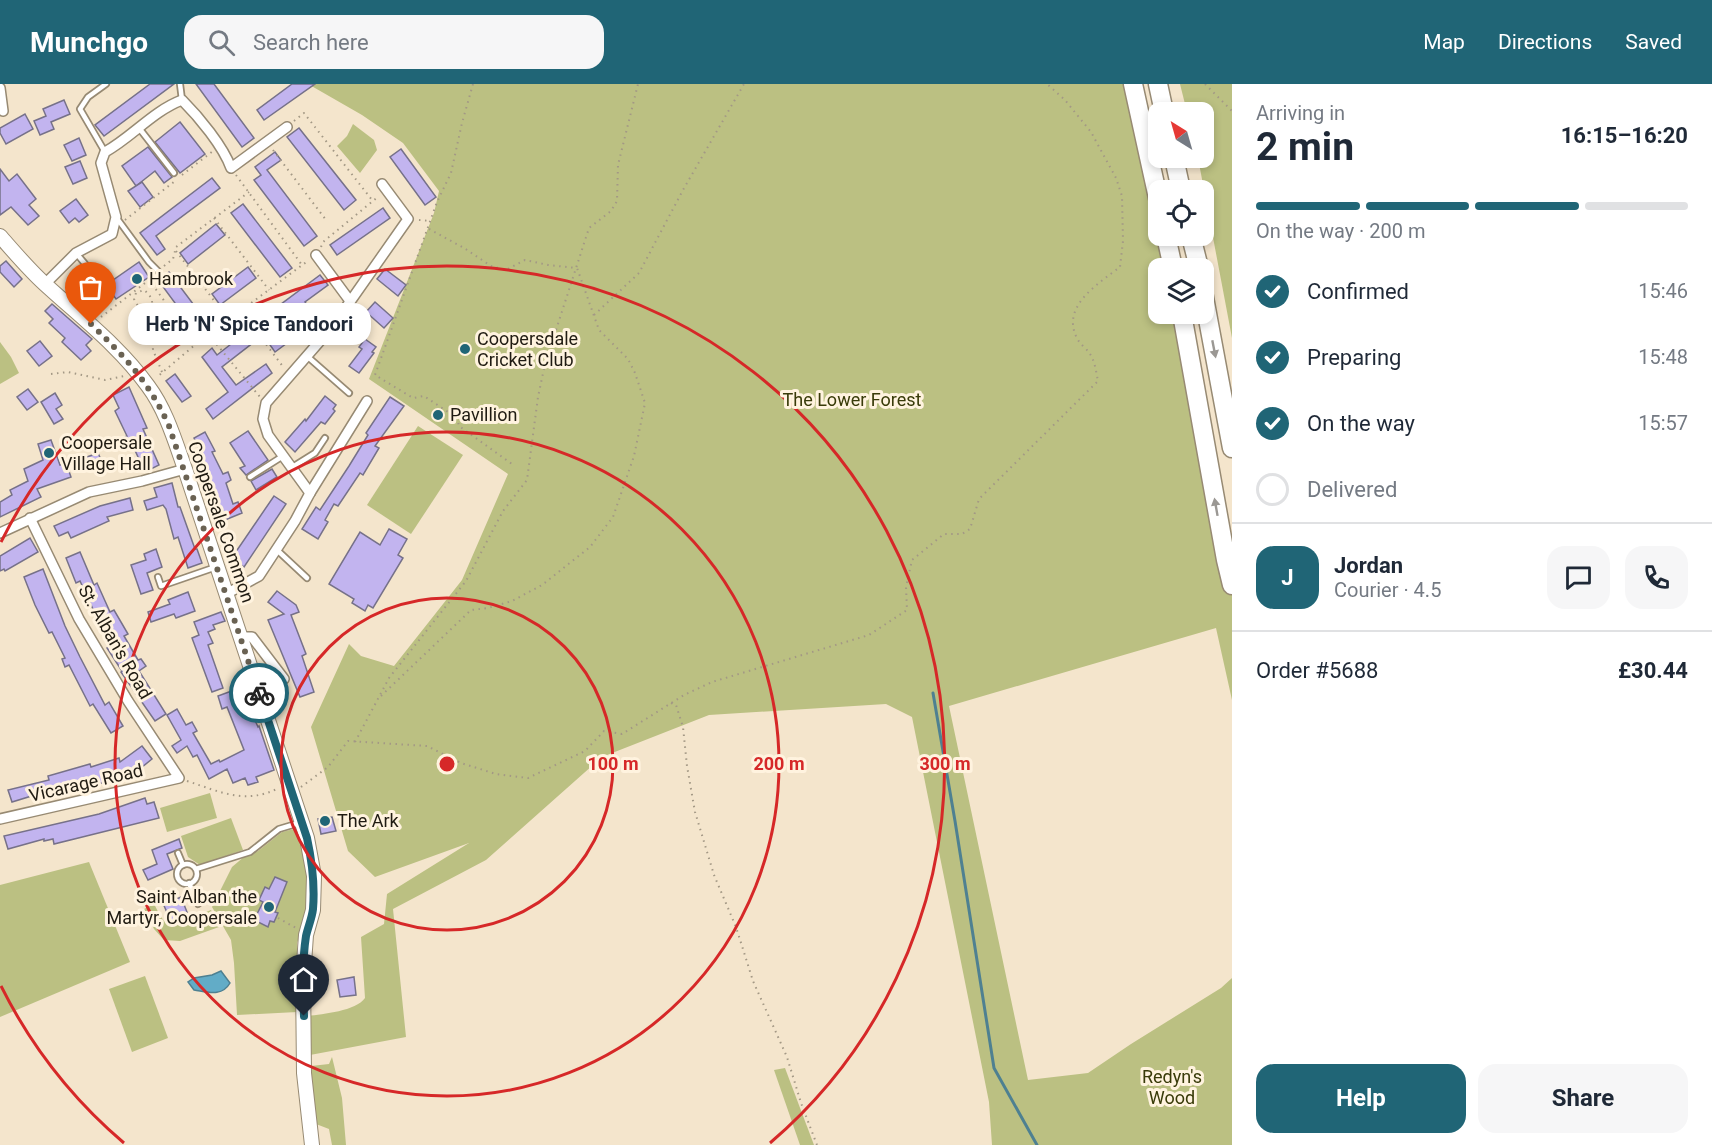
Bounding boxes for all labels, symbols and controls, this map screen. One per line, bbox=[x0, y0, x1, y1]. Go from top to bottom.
search box bbox=[184, 15, 604, 69]
text: Munchgo bbox=[30, 26, 148, 59]
icon: search bbox=[205, 26, 238, 59]
text: Search here bbox=[253, 30, 369, 55]
text: Map bbox=[1423, 30, 1465, 54]
text: Directions bbox=[1498, 30, 1592, 54]
text: Saved bbox=[1625, 30, 1682, 54]
text: Arriving in bbox=[1256, 101, 1345, 125]
north arrow bbox=[1148, 102, 1214, 168]
map controls bbox=[1148, 102, 1214, 324]
text: 16:15–16:20 bbox=[1561, 123, 1688, 148]
text: 2 min bbox=[1256, 124, 1354, 170]
button: locate bbox=[1148, 180, 1214, 246]
text: On the way · 200 m bbox=[1256, 219, 1425, 243]
button: layers bbox=[1148, 258, 1214, 324]
pin bbox=[65, 262, 116, 324]
place label: Hambrook bbox=[149, 268, 234, 289]
icon: bag bbox=[74, 271, 107, 304]
marker: Hambrook bbox=[130, 272, 144, 286]
icon: check bbox=[1256, 275, 1289, 308]
text: Confirmed bbox=[1307, 279, 1409, 304]
text: 15:46 bbox=[1638, 279, 1688, 303]
callout: Herb 'N' Spice Tandoori bbox=[127, 303, 370, 345]
text: Herb 'N' Spice Tandoori bbox=[146, 312, 353, 336]
place label: Coopersdale Cricket Club bbox=[477, 328, 578, 370]
one-way arrow bbox=[1210, 340, 1219, 359]
icon: check bbox=[1256, 341, 1289, 374]
marker: Coopersdale Cricket Club bbox=[458, 342, 472, 356]
text: Preparing bbox=[1307, 345, 1401, 370]
text: 15:48 bbox=[1638, 345, 1688, 369]
park label: The Lower Forest bbox=[783, 389, 922, 410]
place label: Pavillion bbox=[450, 404, 517, 425]
icon: check bbox=[1256, 407, 1289, 440]
marker: Pavillion bbox=[431, 408, 445, 422]
text: On the way bbox=[1307, 411, 1415, 436]
text: 15:57 bbox=[1638, 411, 1688, 435]
place label: Coopersale Village Hall bbox=[61, 432, 152, 474]
street label: Coopersale Common bbox=[184, 438, 259, 605]
marker: Coopersale Village Hall bbox=[42, 446, 56, 460]
text: Delivered bbox=[1307, 477, 1397, 502]
one-way arrow bbox=[1211, 498, 1220, 517]
button: chat bbox=[1547, 546, 1610, 609]
button: phone bbox=[1625, 546, 1688, 609]
text: Jordan bbox=[1334, 553, 1403, 578]
text: J bbox=[1281, 565, 1294, 590]
text: Courier · 4.5 bbox=[1334, 578, 1441, 602]
street label: St. Alban's Road bbox=[74, 581, 157, 703]
text: Order #5688 bbox=[1256, 658, 1378, 683]
text: £30.44 bbox=[1618, 658, 1688, 683]
courier bbox=[229, 663, 289, 723]
icon: bike bbox=[243, 677, 276, 710]
text: 100 m bbox=[587, 753, 639, 774]
text: 200 m bbox=[753, 753, 805, 774]
text: 300 m bbox=[919, 753, 971, 774]
centre of rings bbox=[437, 754, 457, 774]
street label: Vicarage Road bbox=[27, 759, 145, 806]
place label: The Ark bbox=[337, 810, 400, 831]
marker: The Ark bbox=[318, 814, 332, 828]
place label: Saint Alban the Martyr, Coopersale bbox=[107, 886, 257, 928]
marker: Saint Alban the Martyr, Coopersale bbox=[262, 900, 276, 914]
pin bbox=[278, 954, 329, 1016]
icon: home bbox=[287, 963, 320, 996]
button: Help bbox=[1256, 1064, 1466, 1133]
button: Share bbox=[1478, 1064, 1688, 1133]
park label: Redyn's Wood bbox=[1142, 1066, 1202, 1108]

